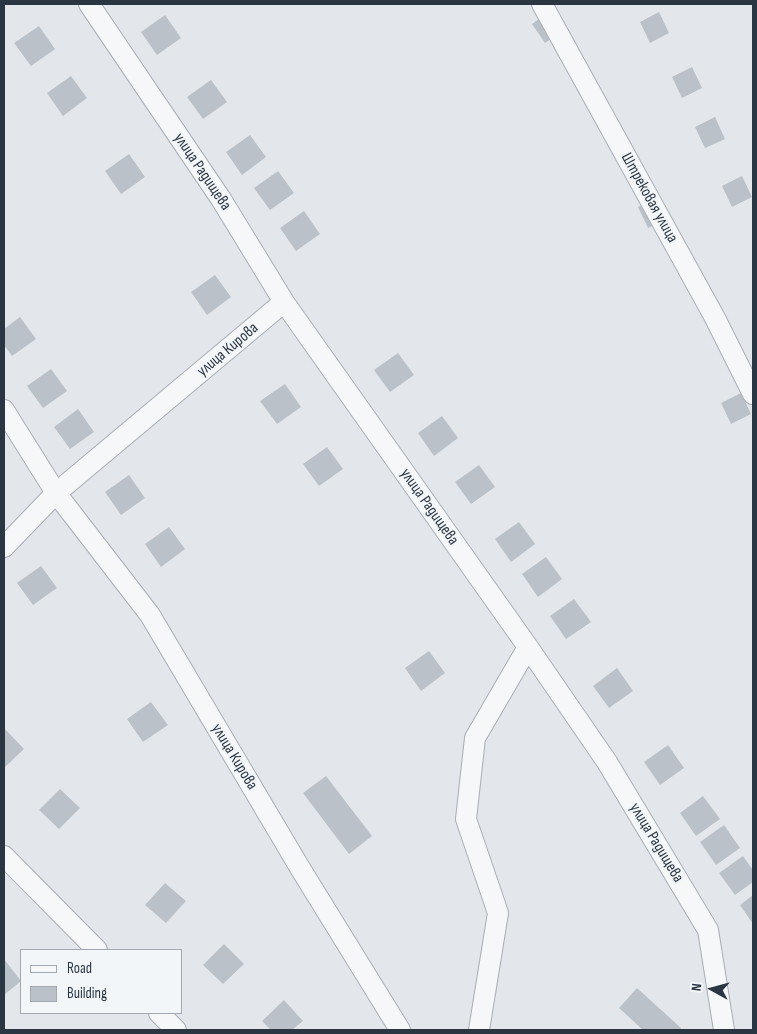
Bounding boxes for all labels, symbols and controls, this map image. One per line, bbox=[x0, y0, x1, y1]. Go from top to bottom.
street label: улица Радищева bbox=[169, 130, 235, 214]
street label: Штрековая улица bbox=[616, 150, 682, 246]
street label: улица Кирова bbox=[194, 319, 262, 381]
street label: улица Радищева bbox=[396, 465, 462, 549]
street label: улица Кирова bbox=[207, 720, 261, 794]
street label: улица Радищева bbox=[625, 800, 687, 886]
legend bbox=[20, 949, 182, 1014]
text: Road bbox=[67, 959, 92, 978]
north arrow bbox=[687, 964, 737, 1014]
text: N bbox=[688, 982, 706, 992]
text: Building bbox=[67, 984, 107, 1003]

